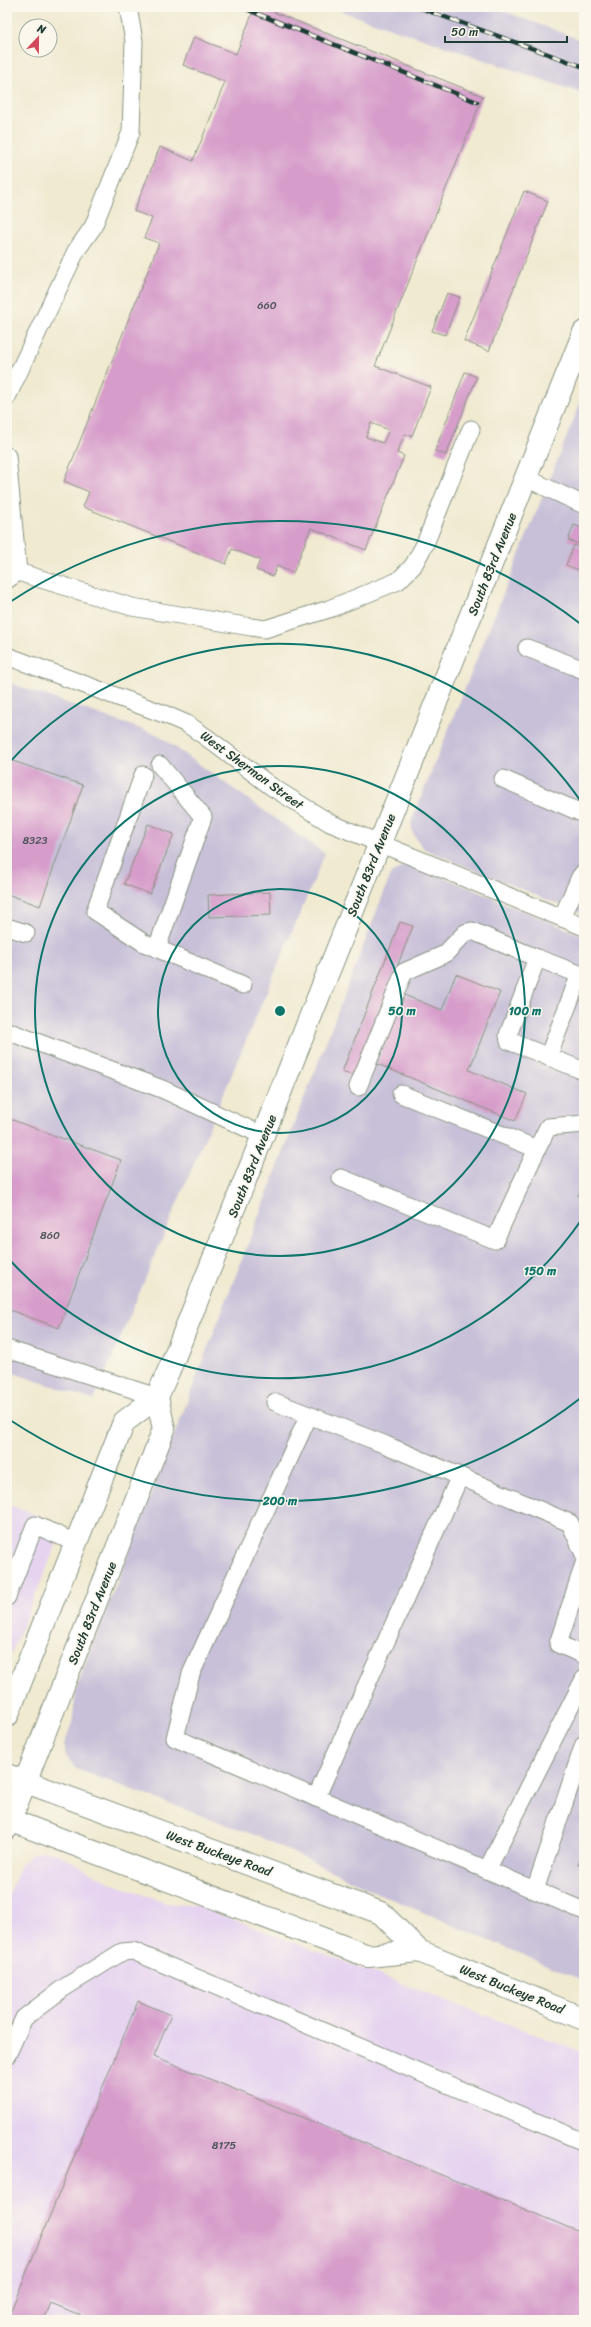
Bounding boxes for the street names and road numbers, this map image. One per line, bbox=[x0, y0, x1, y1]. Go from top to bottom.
street label: South 83rd Avenue bbox=[461, 509, 523, 619]
street label: West Sherman Street bbox=[195, 724, 309, 816]
street label: South 83rd Avenue bbox=[340, 810, 402, 920]
street label: South 83rd Avenue bbox=[221, 1111, 283, 1221]
street label: South 83rd Avenue bbox=[61, 1558, 123, 1668]
street label: West Buckeye Road bbox=[163, 1823, 276, 1883]
street label: West Buckeye Road bbox=[456, 1957, 569, 2021]

